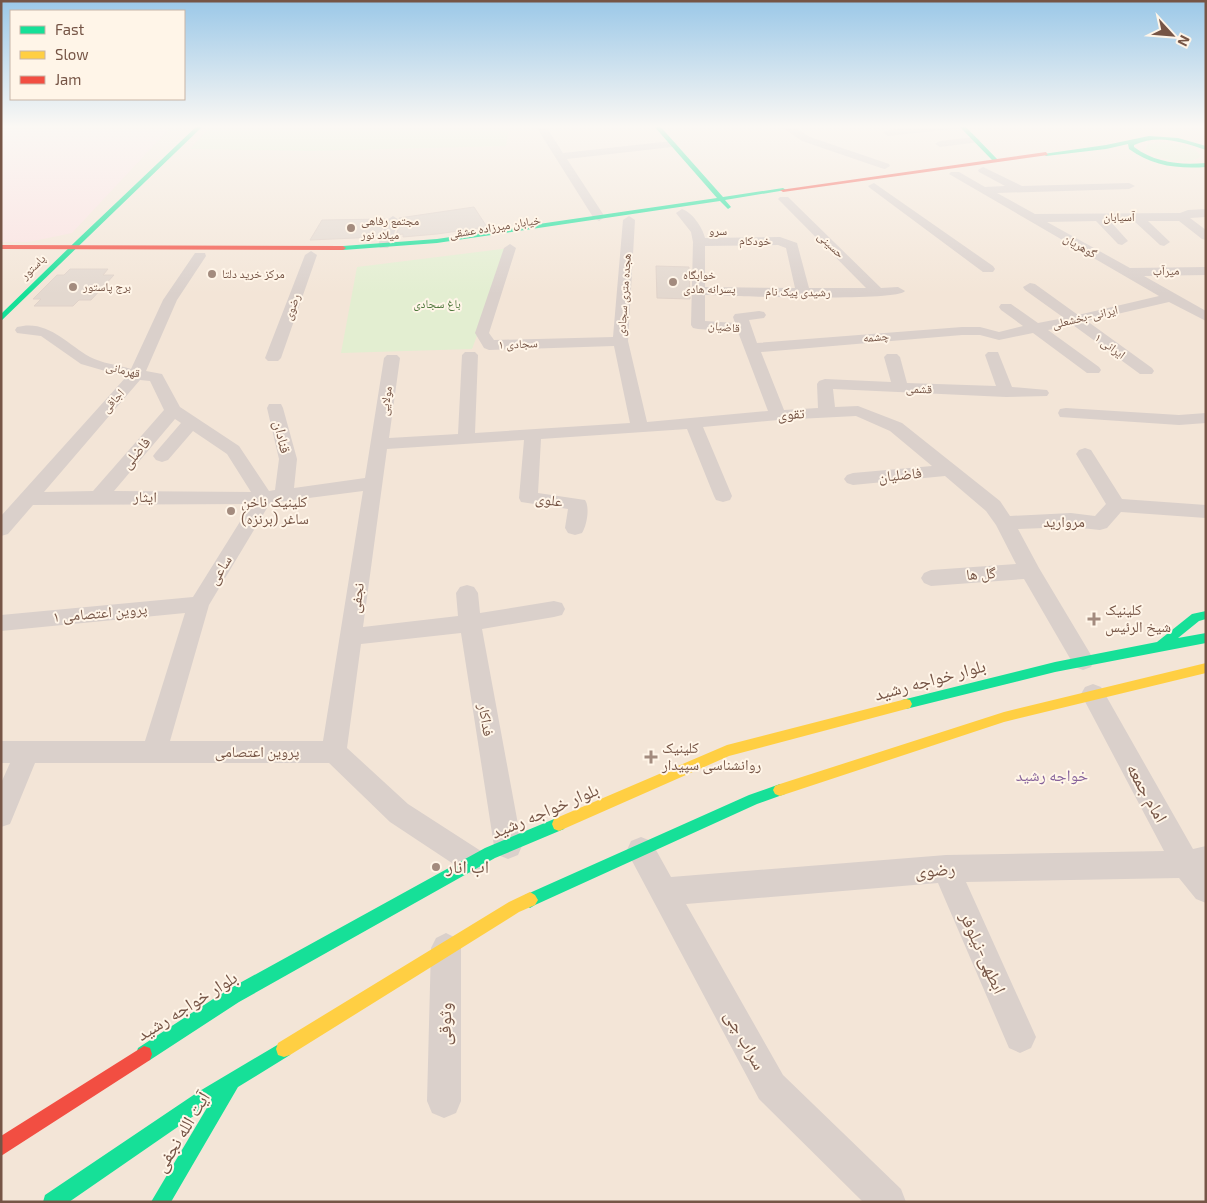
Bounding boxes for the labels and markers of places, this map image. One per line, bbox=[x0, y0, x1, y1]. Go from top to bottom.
place label: مجتمع رفاهی میلاد نور bbox=[360, 213, 419, 242]
marker: مجتمع رفاهی میلاد نور bbox=[345, 222, 357, 234]
place label: مرکز خرید دلتا bbox=[222, 266, 285, 281]
place label: خوابگاه پسرانه هادی bbox=[683, 267, 736, 296]
marker: مرکز خرید دلتا bbox=[206, 268, 218, 280]
marker: خوابگاه پسرانه هادی bbox=[667, 276, 679, 288]
place label: برج پاستور bbox=[82, 279, 131, 294]
marker: برج پاستور bbox=[67, 281, 79, 293]
place label: کلینیک ناخن ساغر (برنزه) bbox=[241, 492, 309, 528]
marker: کلینیک ناخن ساغر (برنزه) bbox=[225, 505, 237, 517]
place label: کلینیک شیخ الرئیس bbox=[1105, 600, 1171, 637]
marker: کلینیک شیخ الرئیس bbox=[1087, 612, 1101, 626]
place label: کلینیک روانشناسی سپیدار bbox=[661, 738, 761, 775]
marker: کلینیک روانشناسی سپیدار bbox=[644, 750, 658, 764]
place label: اب انار bbox=[445, 855, 489, 878]
marker: اب انار bbox=[430, 861, 442, 873]

